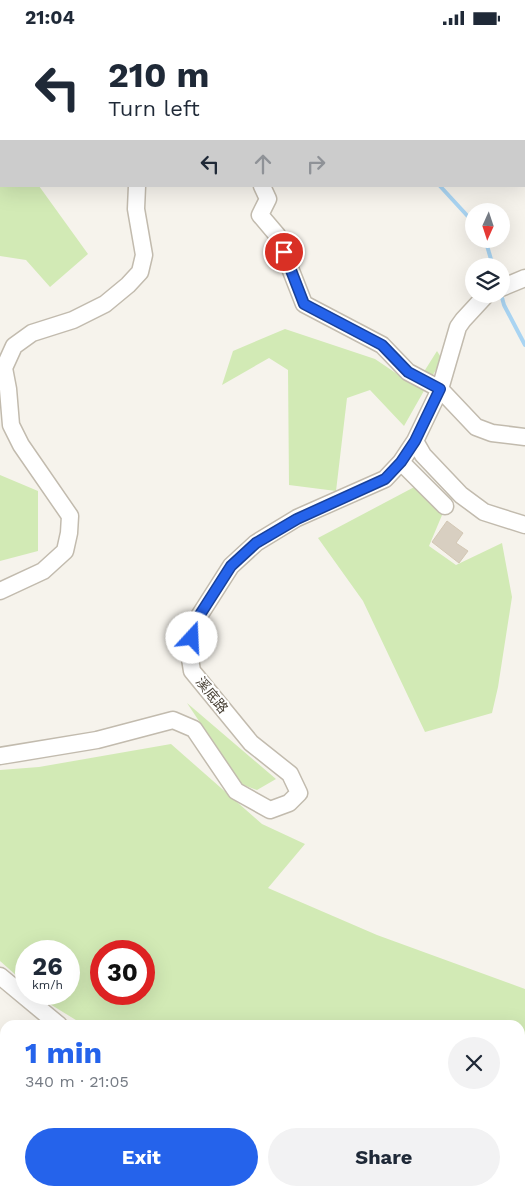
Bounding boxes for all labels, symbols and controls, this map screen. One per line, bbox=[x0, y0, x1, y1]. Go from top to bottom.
text: 21:04 bbox=[25, 6, 75, 29]
text: 210 m bbox=[108, 54, 209, 96]
icon: left bbox=[25, 55, 90, 120]
text: Turn left bbox=[108, 96, 200, 121]
icon: left bbox=[196, 150, 224, 178]
icon: ahead bbox=[249, 150, 277, 178]
icon: right bbox=[302, 150, 330, 178]
north arrow bbox=[465, 203, 510, 247]
map controls bbox=[465, 203, 510, 303]
pin bbox=[263, 231, 305, 273]
icon: arrive bbox=[270, 238, 298, 266]
button: layers bbox=[465, 258, 510, 303]
position arrow bbox=[165, 611, 217, 663]
street label: 溪底路 bbox=[193, 674, 231, 716]
speed limit sign: 30 bbox=[90, 940, 155, 1005]
text: 26 bbox=[32, 952, 63, 981]
text: km/h bbox=[32, 978, 63, 992]
text: 1 min bbox=[25, 1035, 102, 1070]
button: close bbox=[448, 1037, 500, 1089]
text: 340 m · 21:05 bbox=[25, 1072, 129, 1091]
button: Exit bbox=[25, 1128, 258, 1186]
button: Share bbox=[268, 1128, 500, 1186]

